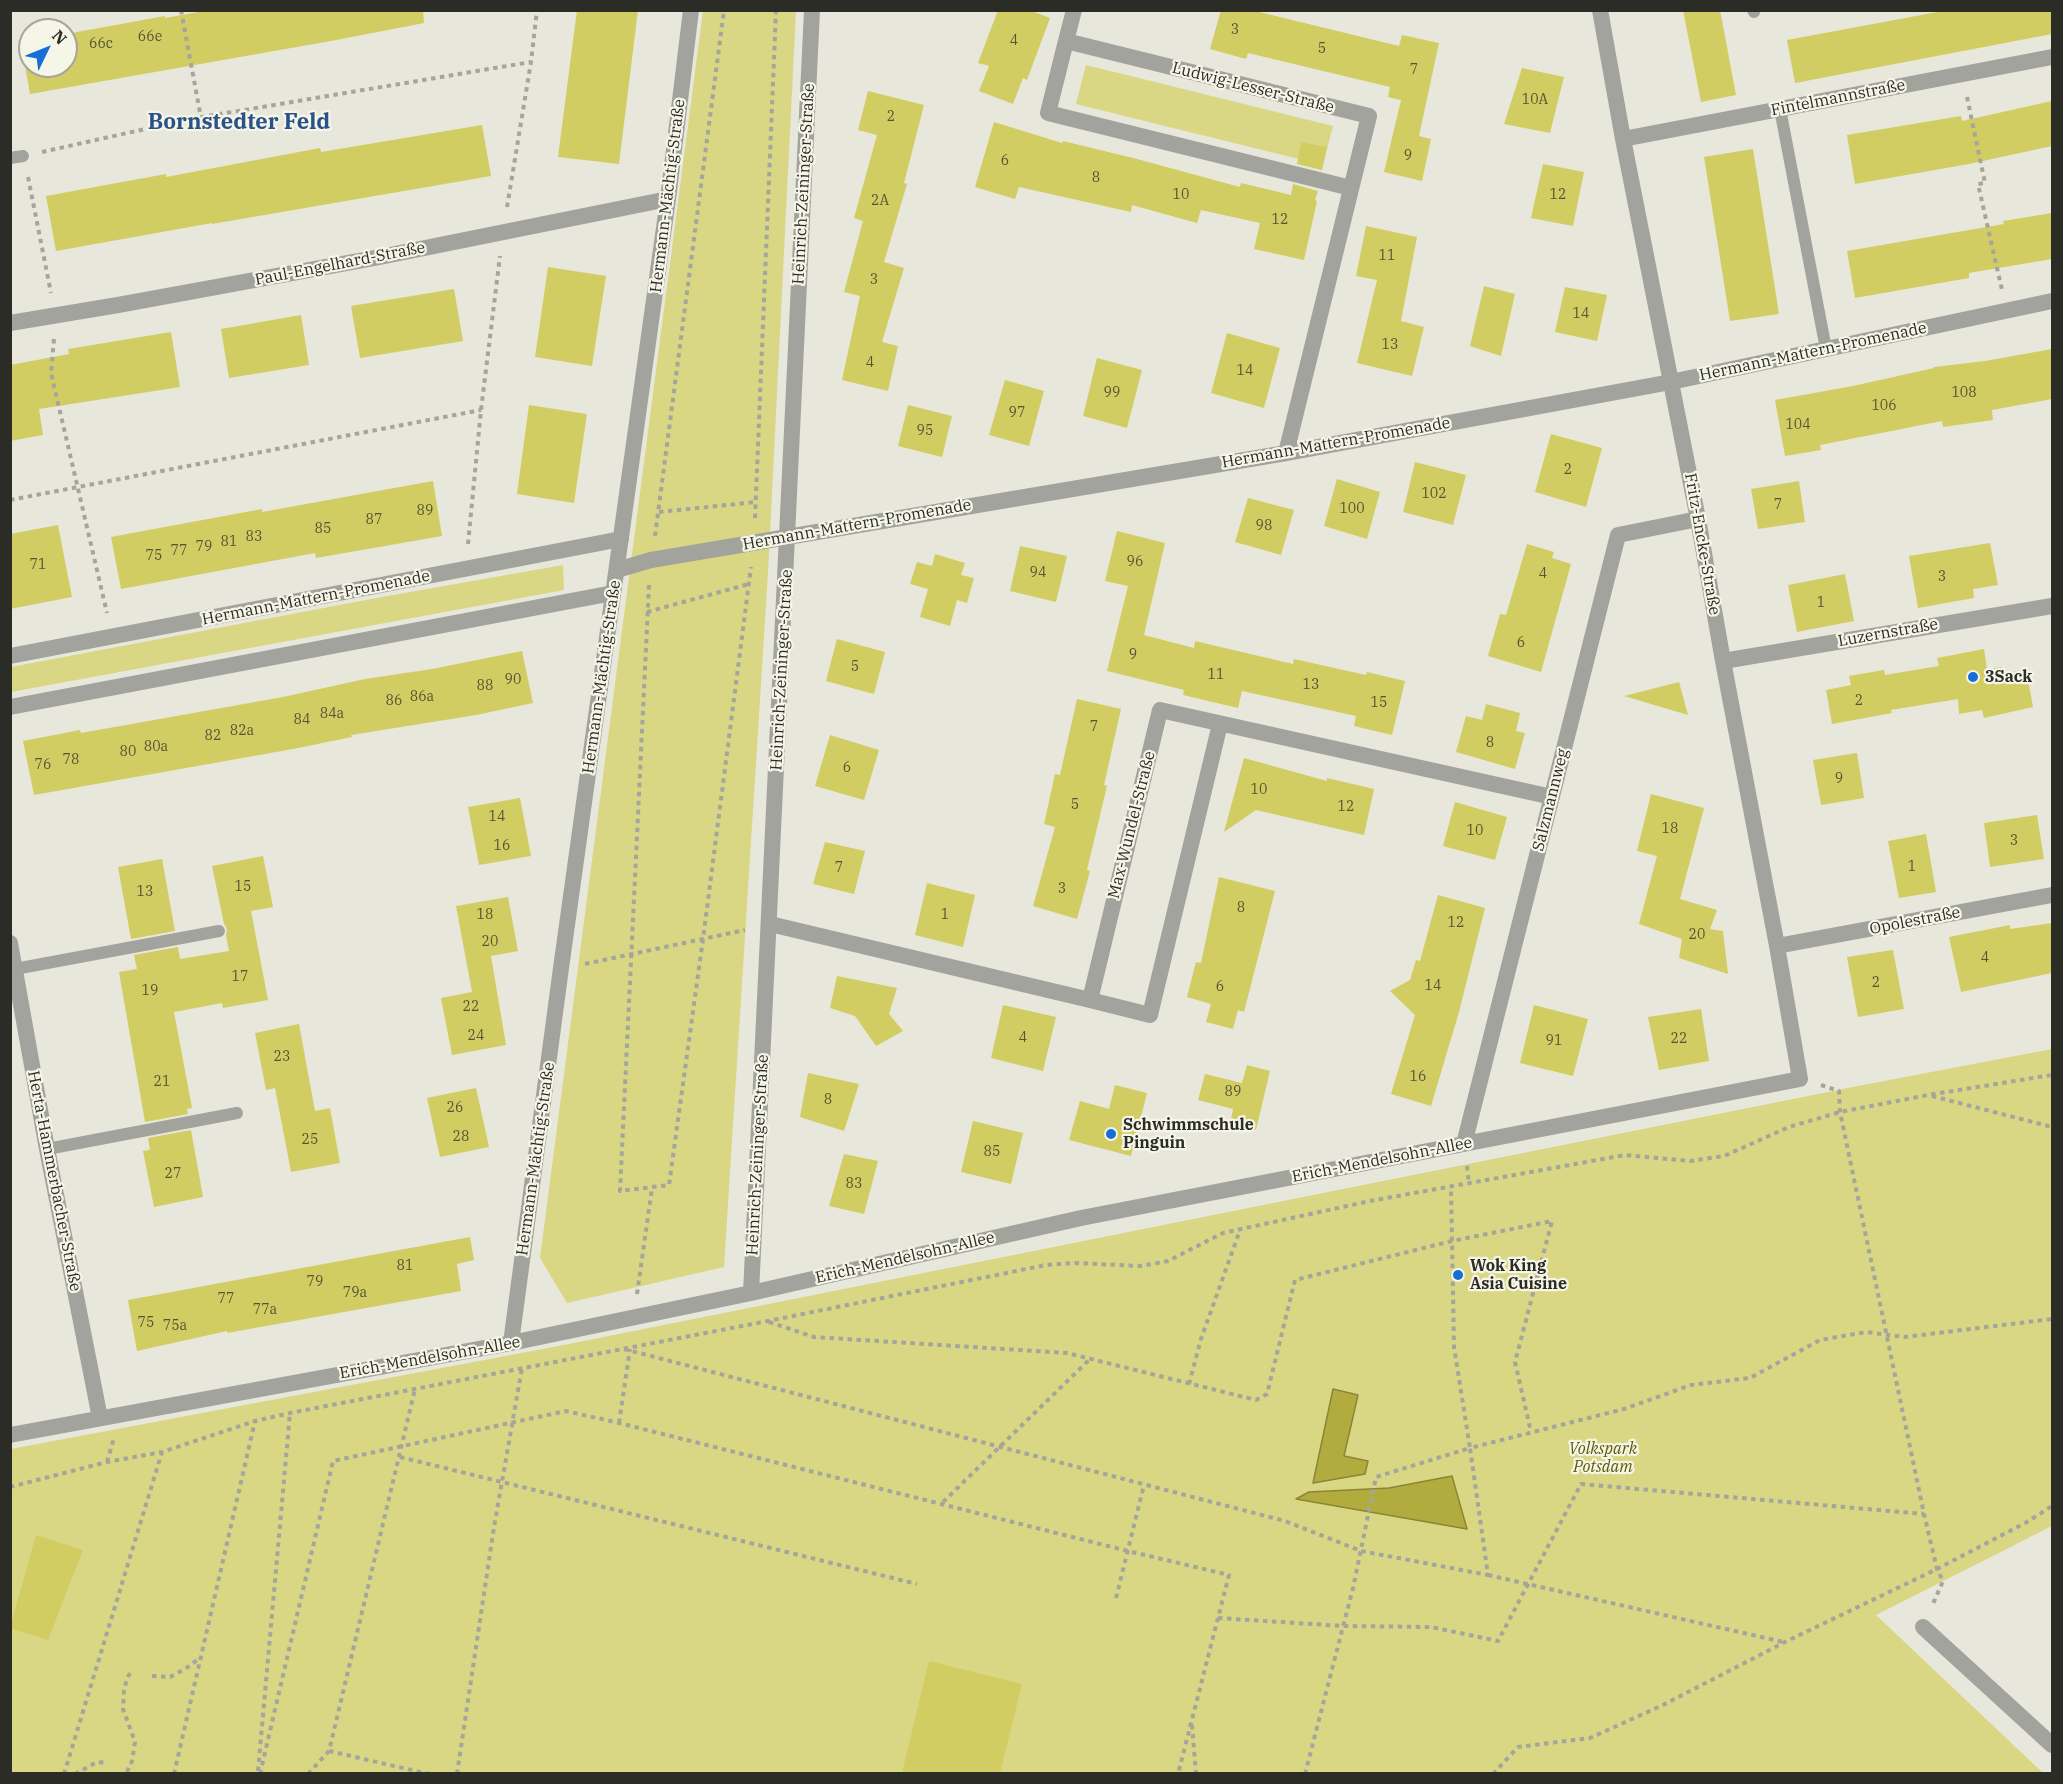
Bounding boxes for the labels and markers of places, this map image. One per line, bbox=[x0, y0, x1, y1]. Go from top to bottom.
place label: 3Sack bbox=[1985, 667, 2032, 687]
marker: 3Sack bbox=[1966, 670, 1980, 684]
place label: Schwimmschule Pinguin bbox=[1123, 1115, 1254, 1153]
marker: Schwimmschule Pinguin bbox=[1104, 1127, 1118, 1141]
place label: Wok King Asia Cuisine bbox=[1470, 1256, 1567, 1294]
marker: Wok King Asia Cuisine bbox=[1451, 1268, 1465, 1282]

